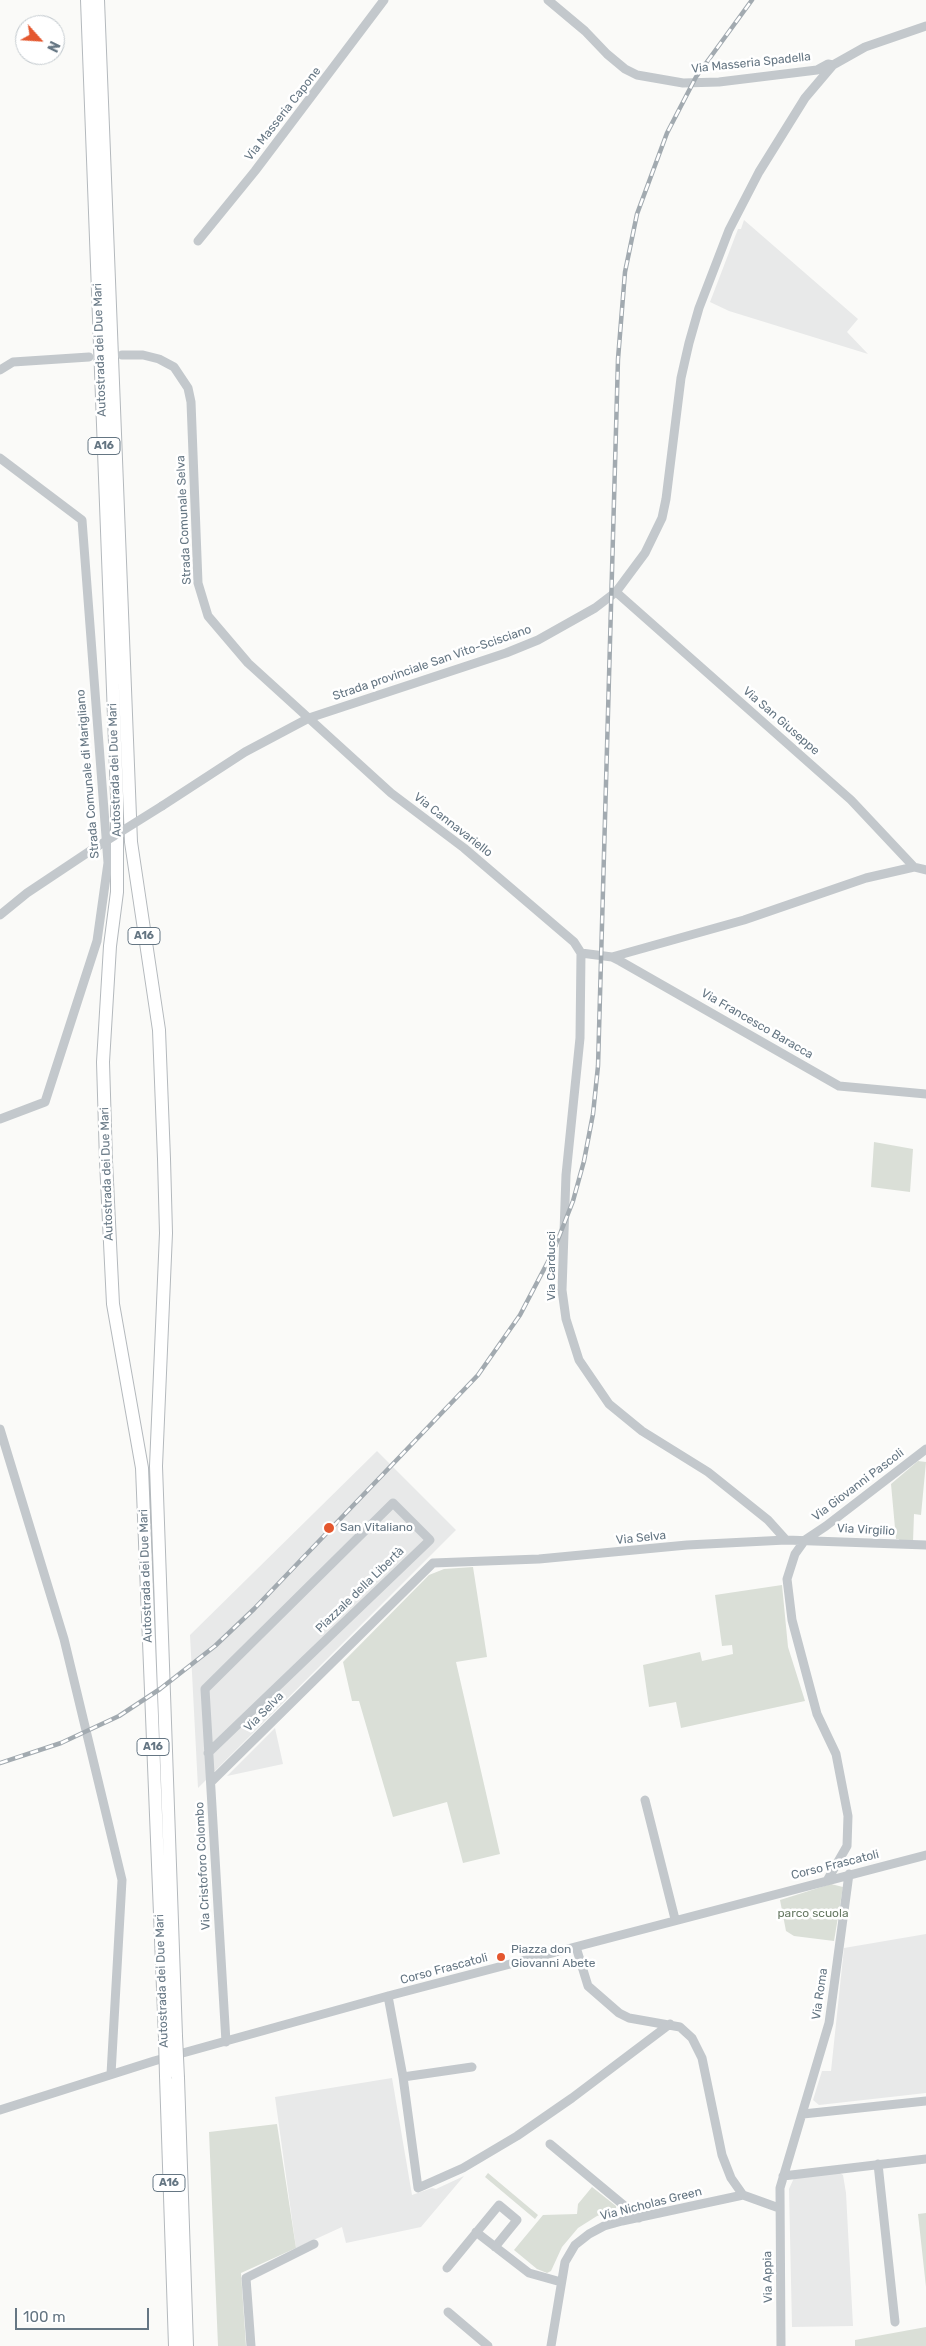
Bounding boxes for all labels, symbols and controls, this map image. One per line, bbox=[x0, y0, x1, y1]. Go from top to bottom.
north arrow bbox=[15, 15, 65, 65]
text: N bbox=[43, 38, 63, 55]
street label: Via Masseria Spadella bbox=[691, 50, 811, 76]
street label: Via Masseria Capone bbox=[242, 64, 324, 164]
street label: Autostrada dei Due Mari bbox=[90, 283, 110, 417]
road number: A16 bbox=[88, 438, 120, 454]
street label: Strada Comunale Selva bbox=[173, 455, 195, 585]
street label: Strada provinciale San Vito-Scisciano bbox=[331, 622, 533, 704]
street label: Via San Giuseppe bbox=[740, 684, 822, 758]
street label: Strada Comunale di Marigliano bbox=[73, 689, 103, 859]
street label: Autostrada dei Due Mari bbox=[105, 703, 125, 837]
street label: Via Cannavariello bbox=[411, 790, 495, 860]
road number: A16 bbox=[128, 928, 160, 944]
street label: Via Francesco Baracca bbox=[698, 986, 816, 1062]
street label: Autostrada dei Due Mari bbox=[97, 1107, 117, 1241]
street label: Via Carducci bbox=[545, 1231, 559, 1301]
street label: Via Giovanni Pascoli bbox=[809, 1446, 907, 1524]
street label: Autostrada dei Due Mari bbox=[136, 1509, 156, 1643]
marker: San Vitaliano bbox=[322, 1521, 336, 1535]
place label: San Vitaliano bbox=[340, 1521, 413, 1535]
street label: Via Virgilio bbox=[837, 1521, 895, 1539]
street label: Via Selva bbox=[615, 1528, 667, 1548]
street label: Piazzale della Libertà bbox=[313, 1544, 407, 1636]
street label: Via Selva bbox=[241, 1689, 287, 1735]
road number: A16 bbox=[137, 1738, 169, 1755]
street label: Via Cristoforo Colombo bbox=[192, 1802, 214, 1930]
street label: Corso Frascatoli bbox=[790, 1847, 880, 1883]
park label: parco scuola bbox=[777, 1907, 849, 1921]
street label: Autostrada dei Due Mari bbox=[152, 1914, 172, 2048]
place label: Piazza don Giovanni Abete bbox=[511, 1943, 595, 1971]
street label: Corso Frascatoli bbox=[399, 1950, 489, 1988]
marker: Piazza don Giovanni Abete bbox=[495, 1951, 507, 1963]
street label: Via Roma bbox=[809, 1967, 831, 2021]
road number: A16 bbox=[153, 2174, 185, 2192]
street label: Via Nicholas Green bbox=[599, 2184, 703, 2224]
street label: Via Appia bbox=[760, 2251, 776, 2303]
scale bar bbox=[18, 2298, 151, 2330]
text: 100 m bbox=[23, 2308, 65, 2326]

